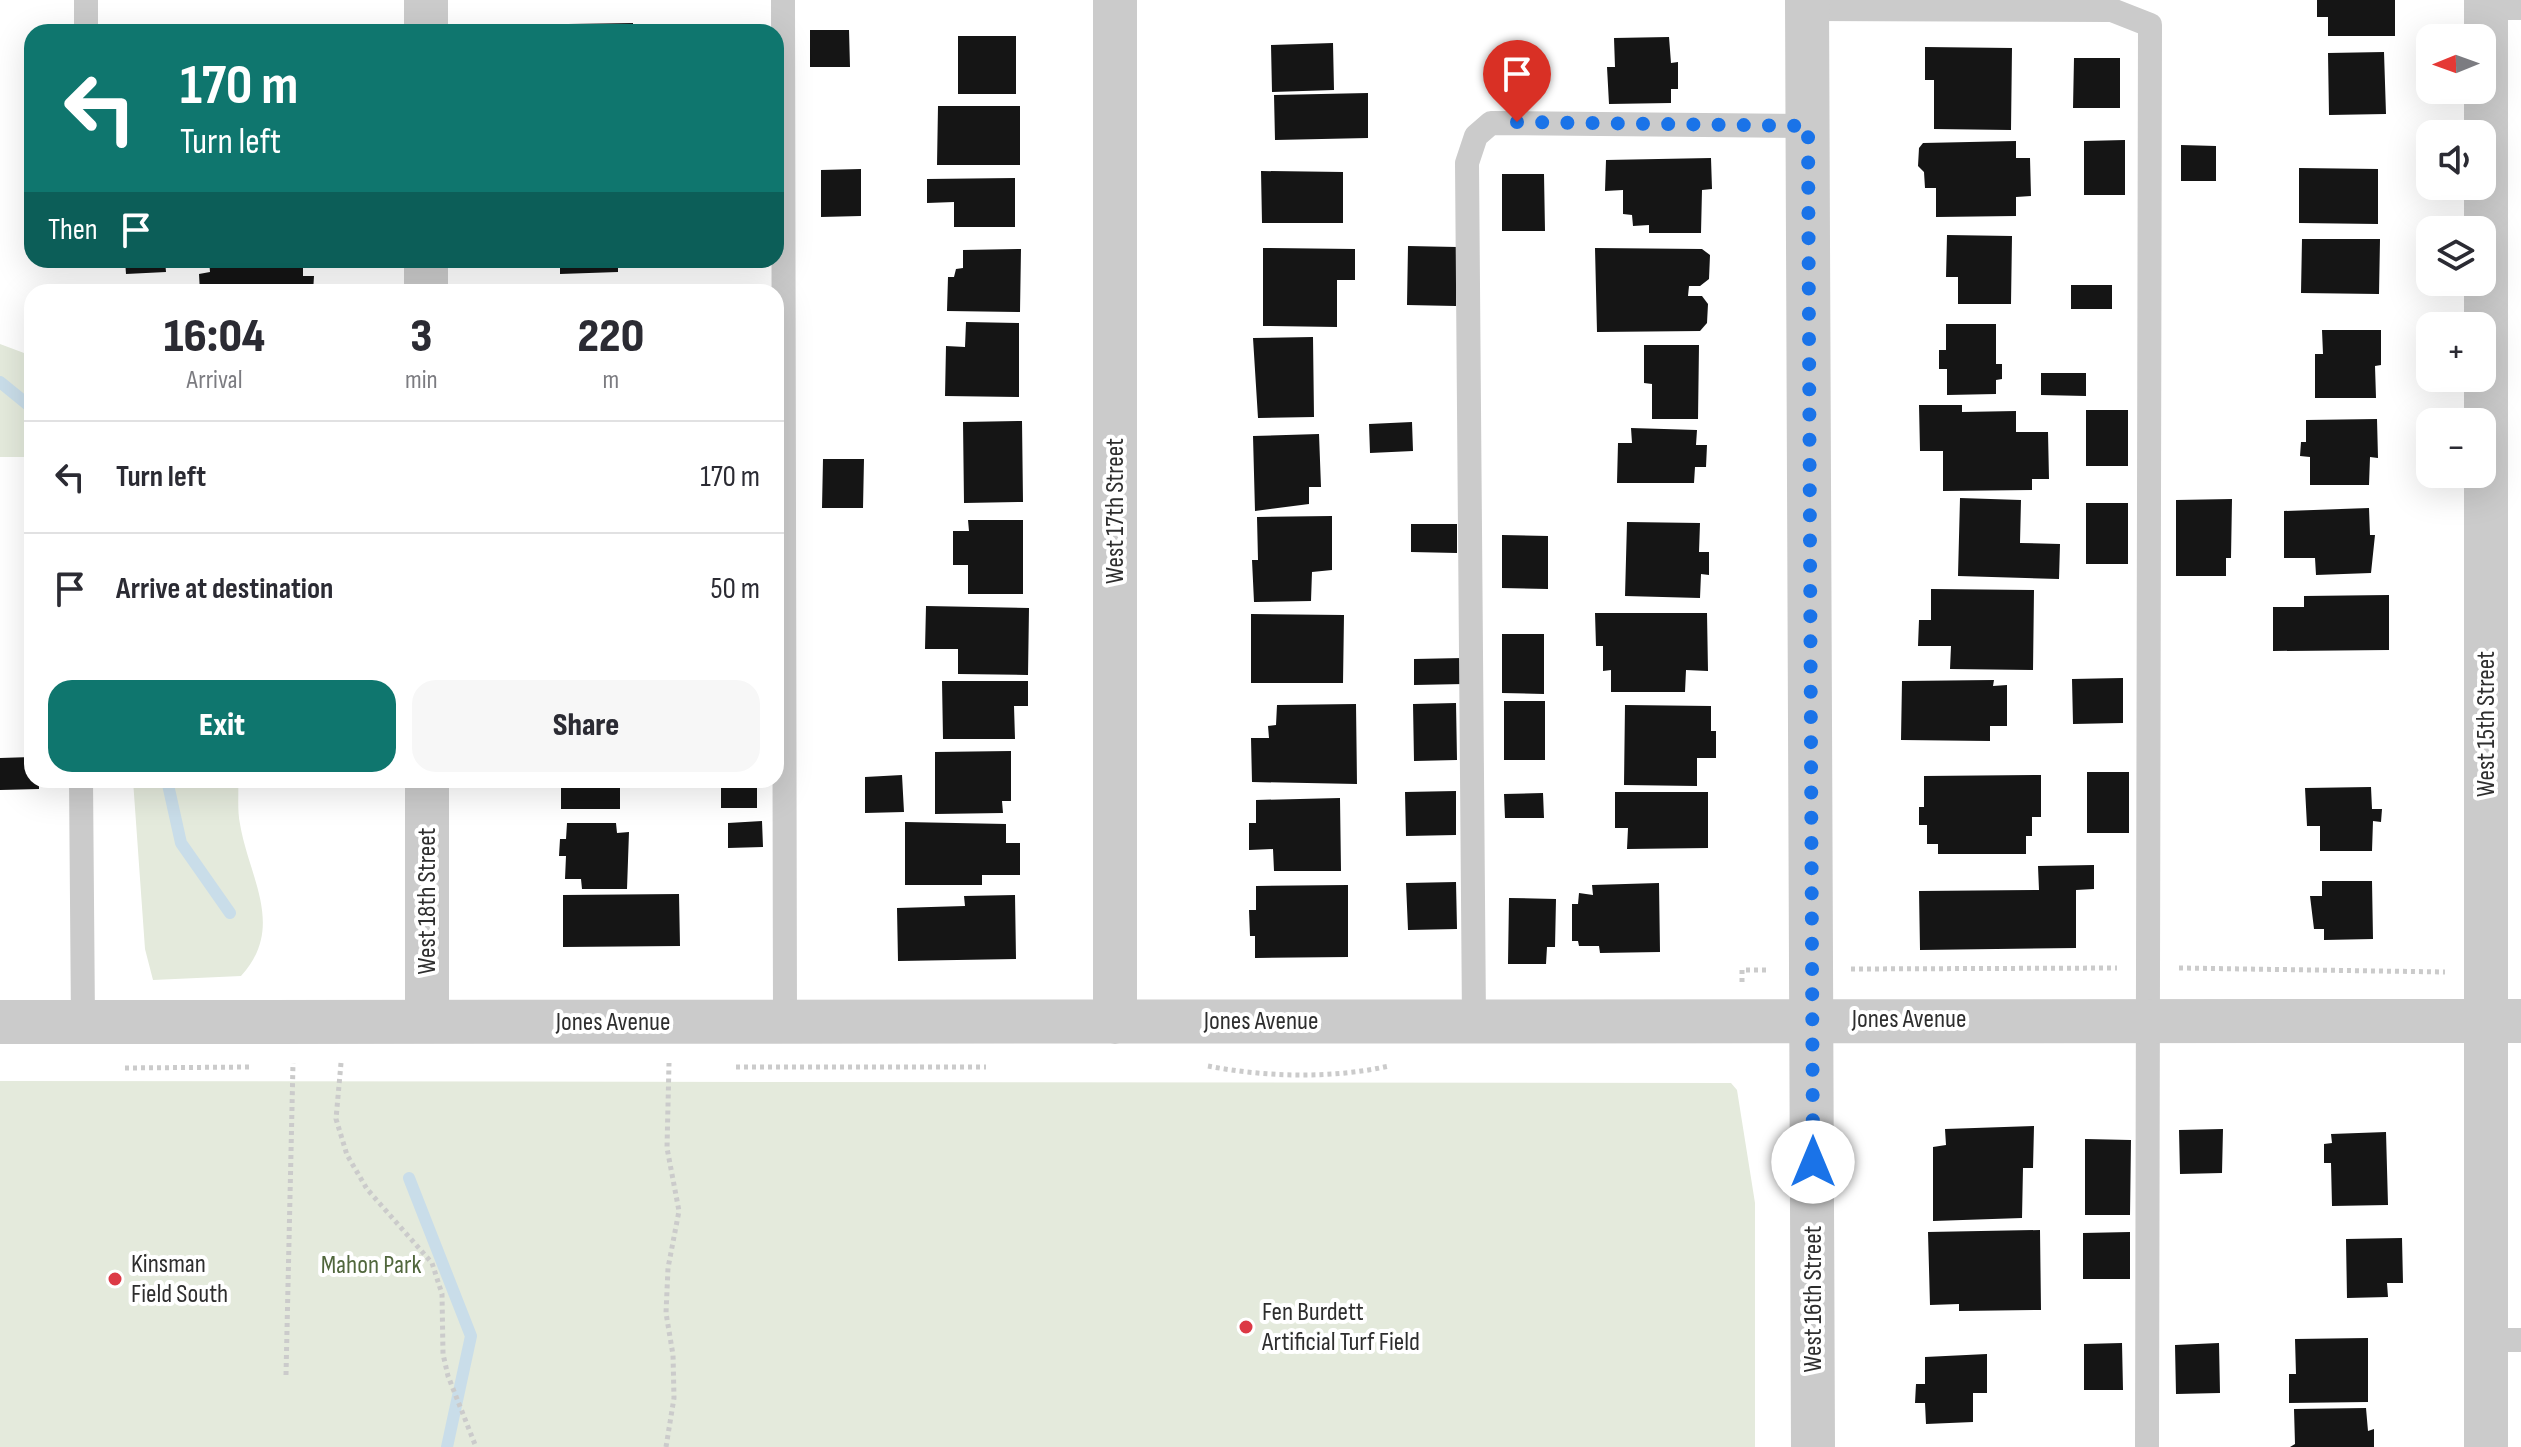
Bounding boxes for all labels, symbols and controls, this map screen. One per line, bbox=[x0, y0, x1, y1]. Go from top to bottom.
north arrow bbox=[2416, 24, 2496, 104]
map controls bbox=[2416, 24, 2496, 488]
pin bbox=[1483, 40, 1551, 122]
icon: arrive bbox=[1495, 52, 1539, 96]
text: 170 m bbox=[180, 53, 298, 120]
icon: left bbox=[48, 56, 152, 160]
button: sound bbox=[2416, 120, 2496, 200]
text: Turn left bbox=[180, 121, 281, 164]
icon: arrive bbox=[114, 208, 158, 252]
text: Then bbox=[48, 212, 98, 248]
button: layers bbox=[2416, 216, 2496, 296]
text: 16:04 bbox=[164, 308, 265, 365]
text: 3 bbox=[410, 308, 432, 365]
text: 220 bbox=[578, 308, 644, 365]
button: + bbox=[2416, 312, 2496, 392]
text: Arrival bbox=[187, 365, 242, 396]
text: min bbox=[405, 365, 438, 396]
text: m bbox=[602, 365, 619, 396]
button: − bbox=[2416, 408, 2496, 488]
street label: West 17th Street bbox=[1100, 438, 1131, 584]
icon: left bbox=[48, 455, 92, 499]
text: Turn left bbox=[116, 459, 206, 495]
text: 170 m bbox=[700, 459, 760, 495]
icon: arrive bbox=[48, 567, 92, 611]
text: Arrive at destination bbox=[116, 571, 333, 607]
text: 50 m bbox=[711, 571, 760, 607]
street label: West 15th Street bbox=[2471, 651, 2502, 797]
button: Exit bbox=[48, 680, 396, 772]
button: Share bbox=[412, 680, 760, 772]
street label: West 18th Street bbox=[412, 827, 443, 974]
street label: Jones Avenue bbox=[1851, 1004, 1966, 1035]
street label: Jones Avenue bbox=[1203, 1006, 1318, 1037]
street label: Jones Avenue bbox=[555, 1007, 670, 1038]
position arrow bbox=[1771, 1120, 1855, 1204]
street label: West 16th Street bbox=[1798, 1225, 1829, 1372]
place label: Kinsman Field South bbox=[131, 1249, 228, 1310]
park label: Mahon Park bbox=[321, 1250, 421, 1281]
marker: Kinsman Field South bbox=[106, 1270, 124, 1288]
place label: Fen Burdett Artificial Turf Field bbox=[1261, 1297, 1420, 1358]
marker: Fen Burdett Artificial Turf Field bbox=[1237, 1318, 1255, 1336]

